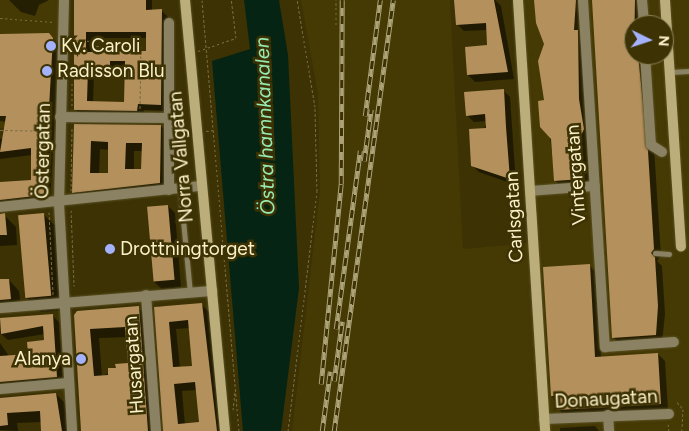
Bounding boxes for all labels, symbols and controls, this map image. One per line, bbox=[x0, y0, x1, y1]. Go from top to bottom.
north arrow bbox=[624, 15, 674, 65]
place label: Kv. Caroli bbox=[61, 35, 140, 57]
text: N bbox=[655, 35, 672, 47]
water label: Östra hamnkanalen bbox=[250, 37, 280, 215]
marker: Kv. Caroli bbox=[45, 40, 57, 52]
place label: Radisson Blu bbox=[57, 60, 165, 82]
marker: Radisson Blu bbox=[41, 65, 53, 77]
street label: Norra Vallgatan bbox=[164, 90, 198, 224]
street label: Östergatan bbox=[31, 103, 55, 199]
street label: Vintergatan bbox=[561, 124, 591, 226]
street label: Carlsgatan bbox=[500, 171, 528, 263]
place label: Drottningtorget bbox=[120, 238, 255, 260]
marker: Drottningtorget bbox=[104, 243, 116, 255]
street label: Husargatan bbox=[119, 315, 149, 415]
place label: Alanya bbox=[14, 348, 71, 370]
marker: Alanya bbox=[75, 353, 87, 365]
street label: Donaugatan bbox=[554, 385, 658, 413]

